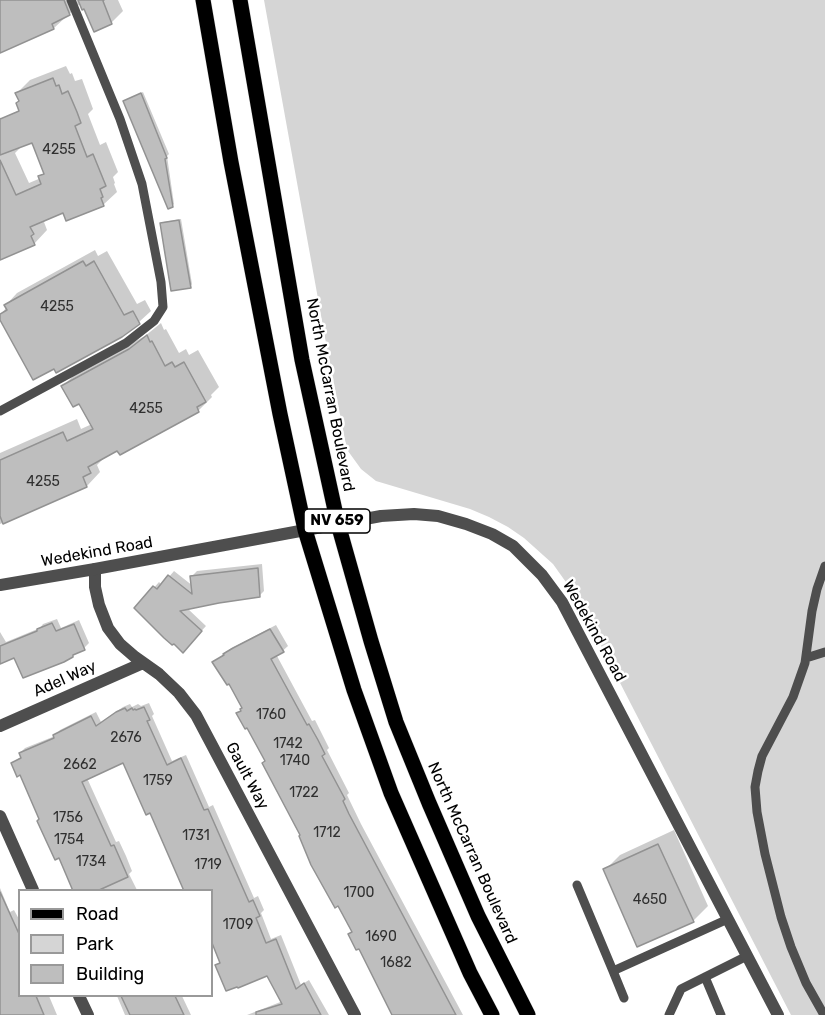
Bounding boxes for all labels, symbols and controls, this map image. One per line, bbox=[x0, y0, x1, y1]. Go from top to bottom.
house number: 4255 bbox=[42, 142, 76, 158]
street label: North McCarran Boulevard bbox=[302, 297, 358, 493]
house number: 4255 bbox=[40, 299, 74, 315]
house number: 4255 bbox=[129, 401, 163, 417]
house number: 4255 bbox=[26, 474, 60, 490]
road number: NV 659 bbox=[304, 509, 370, 533]
street label: Wedekind Road bbox=[40, 533, 154, 571]
street label: Wedekind Road bbox=[558, 577, 630, 685]
street label: Adel Way bbox=[31, 657, 99, 701]
house number: 1760 bbox=[256, 707, 286, 723]
house number: 2676 bbox=[110, 730, 142, 746]
house number: 1742 bbox=[273, 736, 303, 752]
street label: Gault Way bbox=[221, 739, 273, 813]
house number: 1740 bbox=[280, 753, 310, 769]
house number: 2662 bbox=[63, 757, 97, 773]
street label: North McCarran Boulevard bbox=[423, 759, 521, 947]
house number: 1759 bbox=[143, 773, 173, 789]
house number: 1722 bbox=[289, 785, 319, 801]
house number: 1756 bbox=[53, 810, 83, 826]
house number: 1712 bbox=[313, 825, 341, 841]
house number: 1731 bbox=[182, 828, 210, 844]
house number: 1754 bbox=[54, 832, 84, 848]
house number: 1734 bbox=[76, 854, 106, 870]
house number: 1719 bbox=[194, 857, 222, 873]
house number: 1700 bbox=[344, 885, 374, 901]
legend bbox=[18, 889, 213, 997]
house number: 4650 bbox=[633, 892, 667, 908]
text: Road bbox=[76, 903, 119, 925]
house number: 1709 bbox=[223, 917, 253, 933]
house number: 1690 bbox=[365, 929, 397, 945]
text: Park bbox=[76, 933, 113, 955]
house number: 1682 bbox=[380, 955, 412, 971]
text: Building bbox=[76, 963, 144, 985]

